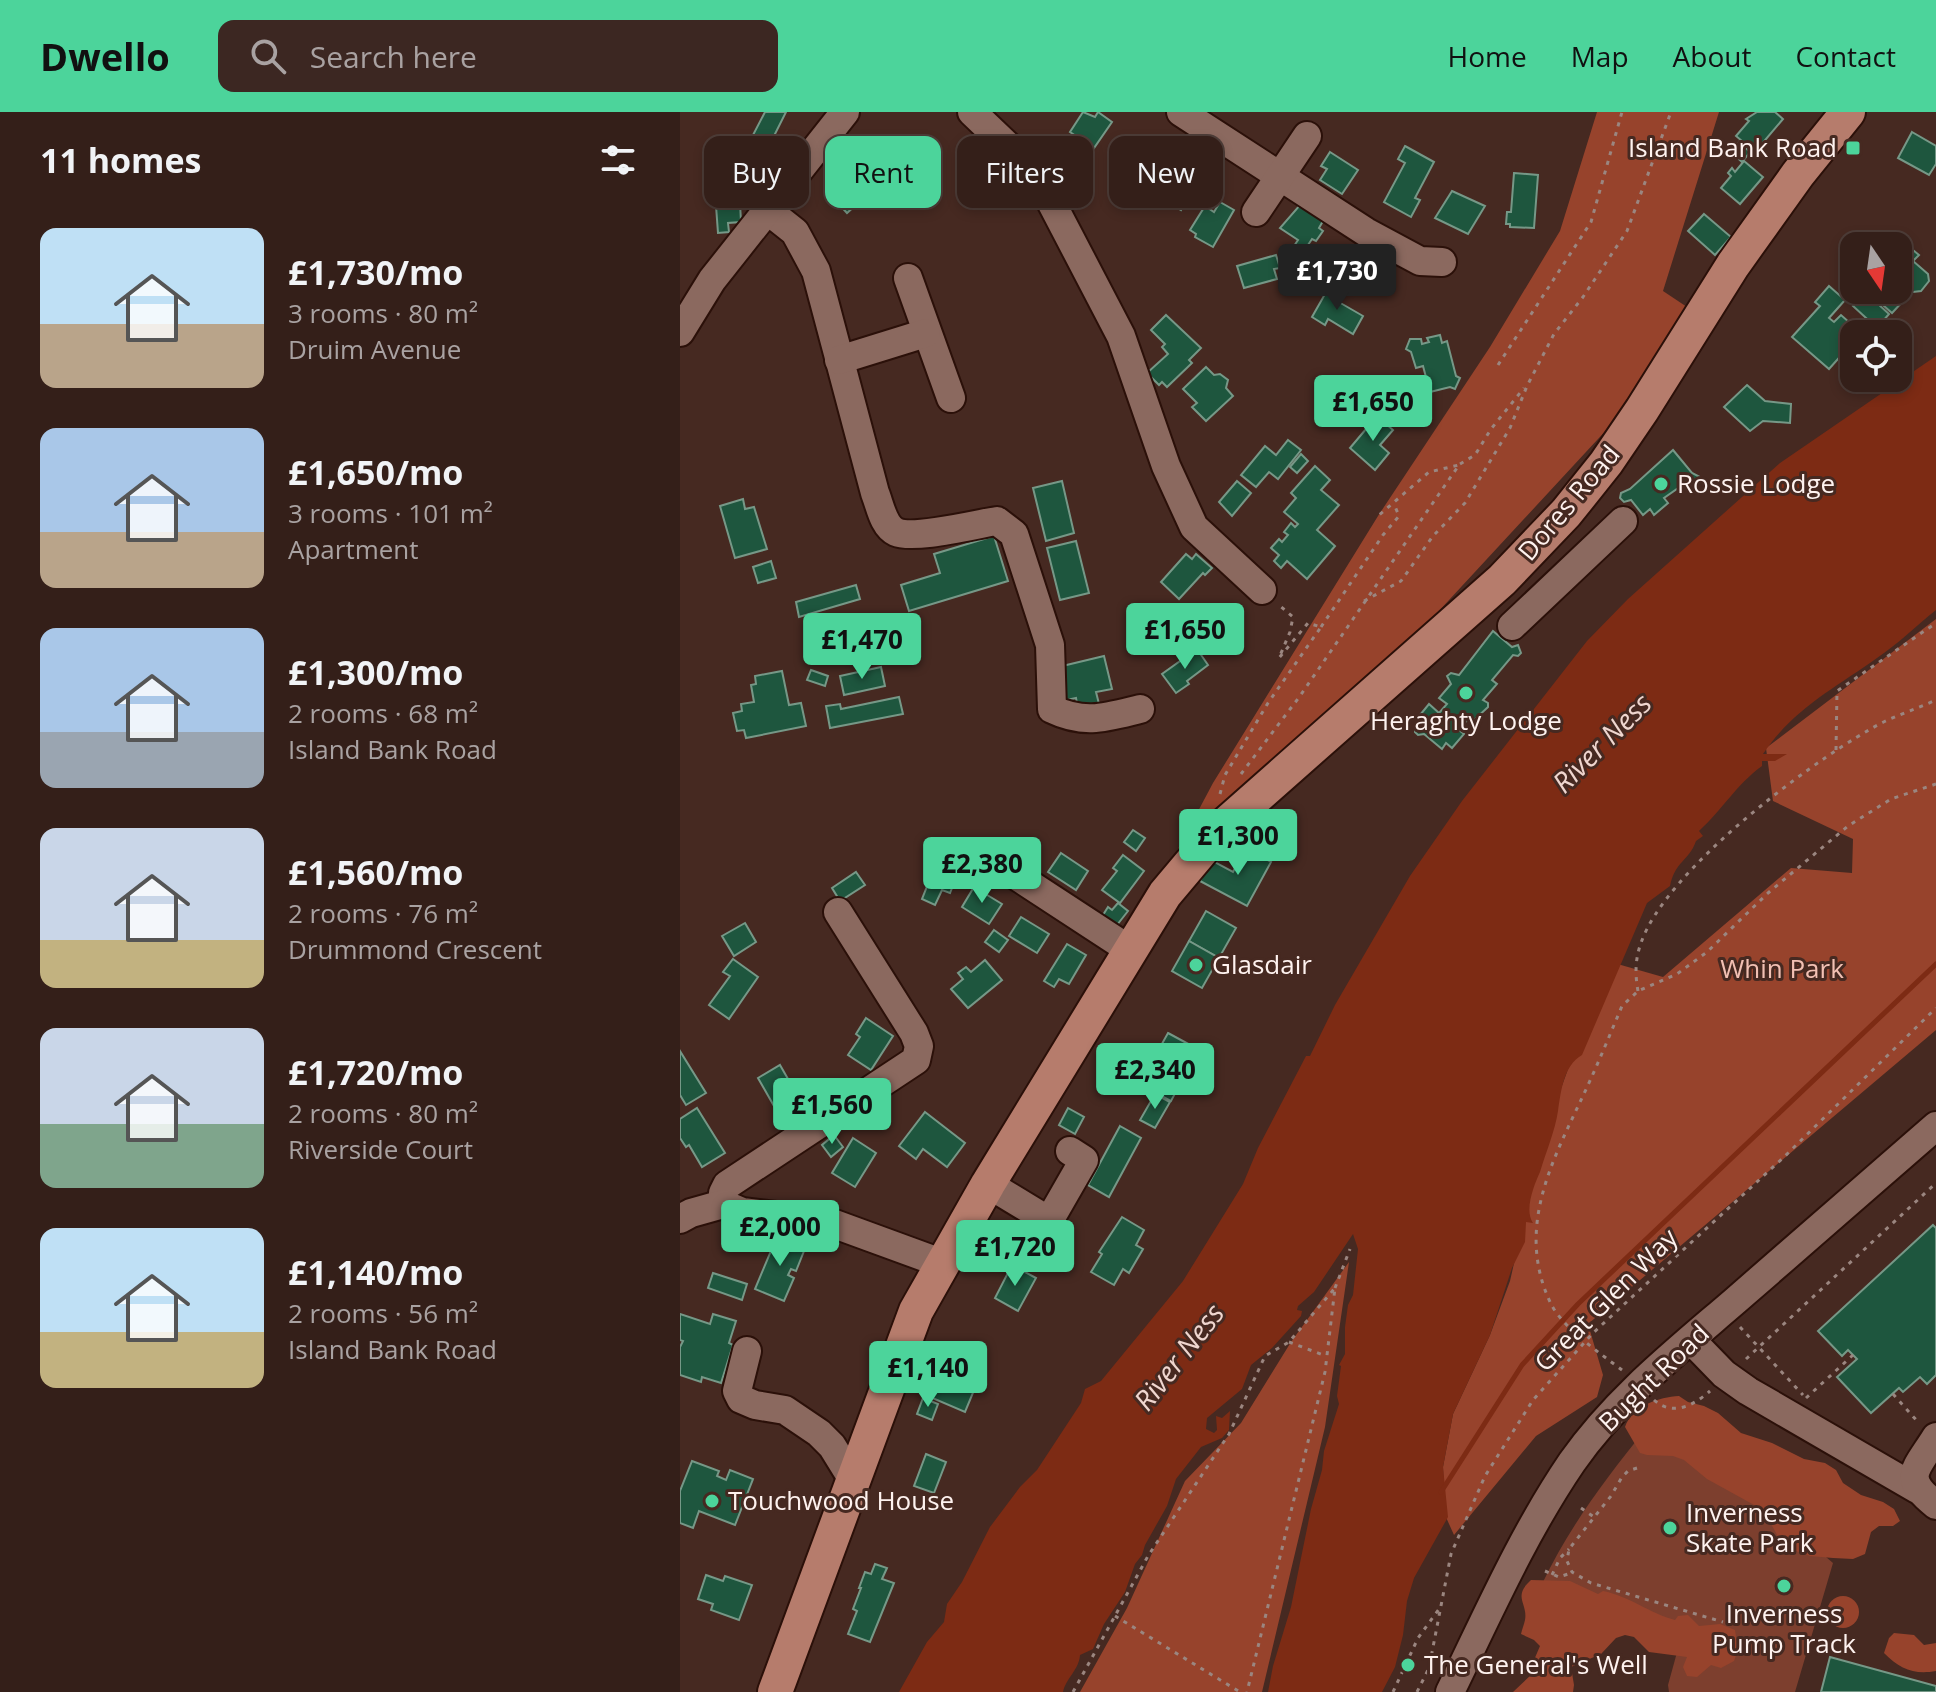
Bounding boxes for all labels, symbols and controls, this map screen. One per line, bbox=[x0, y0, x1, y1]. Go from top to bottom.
search box bbox=[218, 20, 778, 92]
text: Dwello bbox=[40, 30, 170, 82]
icon: search bbox=[246, 34, 290, 78]
text: Search here bbox=[310, 36, 477, 77]
text: Home bbox=[1448, 37, 1527, 75]
text: Map bbox=[1571, 37, 1629, 75]
text: About bbox=[1673, 37, 1751, 75]
text: Contact bbox=[1795, 37, 1896, 75]
place label: Island Bank Road bbox=[1628, 129, 1837, 165]
chip: Buy bbox=[704, 136, 809, 208]
chip: Rent bbox=[825, 136, 941, 208]
chip: Filters bbox=[957, 136, 1093, 208]
chip: New bbox=[1109, 136, 1223, 208]
text: 11 homes bbox=[40, 137, 201, 183]
icon: filters bbox=[596, 138, 640, 182]
marker: Island Bank Road bbox=[1844, 139, 1862, 157]
north arrow bbox=[1840, 232, 1912, 304]
map controls bbox=[1840, 232, 1912, 392]
pin: £1,730 bbox=[1272, 244, 1402, 312]
text: £1,730/mo bbox=[288, 249, 463, 295]
text: £1,730 bbox=[1296, 252, 1378, 288]
icon: home bbox=[104, 260, 200, 356]
text: 3 rooms · 80 m² bbox=[288, 295, 478, 331]
button: locate bbox=[1840, 320, 1912, 392]
text: Druim Avenue bbox=[288, 331, 461, 367]
pin: £1,650 bbox=[1308, 375, 1438, 443]
text: £1,650 bbox=[1332, 383, 1414, 419]
street label: Dores Road bbox=[1509, 437, 1627, 568]
text: £1,650/mo bbox=[288, 449, 463, 495]
icon: home bbox=[104, 460, 200, 556]
place label: Rossie Lodge bbox=[1677, 465, 1835, 501]
marker: Rossie Lodge bbox=[1652, 475, 1670, 493]
text: 3 rooms · 101 m² bbox=[288, 495, 493, 531]
text: Apartment bbox=[288, 531, 419, 567]
pin: £1,650 bbox=[1120, 603, 1250, 671]
text: £1,650 bbox=[1144, 611, 1226, 647]
pin: £1,470 bbox=[797, 613, 927, 681]
text: £1,470 bbox=[821, 621, 903, 657]
text: £1,300/mo bbox=[288, 649, 463, 695]
icon: home bbox=[104, 660, 200, 756]
marker: Heraghty Lodge bbox=[1457, 684, 1475, 702]
water label: River Ness bbox=[1543, 684, 1659, 800]
text: 2 rooms · 68 m² bbox=[288, 695, 478, 731]
place label: Heraghty Lodge bbox=[1370, 702, 1562, 738]
text: Island Bank Road bbox=[288, 731, 497, 767]
pin: £1,300 bbox=[1173, 809, 1303, 877]
text: £1,300 bbox=[1197, 817, 1279, 853]
pin: £2,380 bbox=[917, 837, 1047, 905]
text: £2,380 bbox=[941, 845, 1023, 881]
text: £1,560/mo bbox=[288, 849, 463, 895]
icon: home bbox=[104, 860, 200, 956]
text: 2 rooms · 76 m² bbox=[288, 895, 478, 931]
text: Drummond Crescent bbox=[288, 931, 542, 967]
place label: Glasdair bbox=[1212, 946, 1312, 982]
park label: Whin Park bbox=[1720, 950, 1844, 986]
marker: Glasdair bbox=[1187, 956, 1205, 974]
pin: £2,340 bbox=[1090, 1043, 1220, 1111]
text: £1,720/mo bbox=[288, 1049, 463, 1095]
text: £2,340 bbox=[1114, 1051, 1196, 1087]
icon: home bbox=[104, 1060, 200, 1156]
pin: £1,560 bbox=[767, 1078, 897, 1146]
text: £1,560 bbox=[791, 1086, 873, 1122]
text: 2 rooms · 80 m² bbox=[288, 1095, 478, 1131]
text: Riverside Court bbox=[288, 1131, 473, 1167]
pin: £2,000 bbox=[715, 1200, 845, 1268]
text: £2,000 bbox=[739, 1208, 821, 1244]
street label: Great Glen Way bbox=[1526, 1219, 1685, 1379]
pin: £1,720 bbox=[950, 1220, 1080, 1288]
text: £1,720 bbox=[974, 1228, 1056, 1264]
text: £1,140/mo bbox=[288, 1249, 463, 1295]
icon: home bbox=[104, 1260, 200, 1356]
text: 2 rooms · 56 m² bbox=[288, 1295, 478, 1331]
water label: River Ness bbox=[1124, 1295, 1232, 1418]
street label: Bught Road bbox=[1590, 1315, 1716, 1439]
text: Island Bank Road bbox=[288, 1331, 497, 1367]
pin: £1,140 bbox=[863, 1341, 993, 1409]
text: £1,140 bbox=[887, 1349, 969, 1385]
place label: Touchwood House bbox=[728, 1482, 954, 1518]
marker: Touchwood House bbox=[703, 1492, 721, 1510]
place label: Inverness Skate Park bbox=[1686, 1494, 1814, 1560]
marker: Inverness Skate Park bbox=[1661, 1519, 1679, 1537]
marker: Inverness Pump Track bbox=[1775, 1577, 1793, 1595]
place label: Inverness Pump Track bbox=[1712, 1595, 1856, 1661]
place label: The General's Well bbox=[1424, 1646, 1648, 1682]
marker: The General's Well bbox=[1399, 1656, 1417, 1674]

